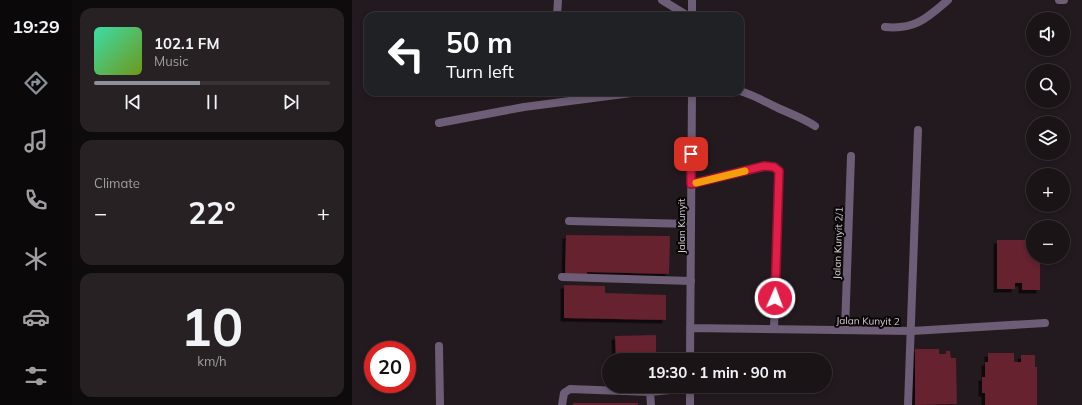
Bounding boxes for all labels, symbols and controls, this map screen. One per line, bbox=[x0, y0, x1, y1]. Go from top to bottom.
map controls bbox=[1026, 12, 1070, 264]
button: sound bbox=[1026, 12, 1070, 56]
text: 19:29 bbox=[12, 15, 60, 38]
text: 50 m bbox=[446, 25, 512, 60]
icon: left bbox=[380, 28, 432, 80]
text: 102.1 FM bbox=[154, 34, 219, 53]
text: Music bbox=[154, 53, 189, 69]
text: Turn left bbox=[446, 60, 514, 83]
button: search bbox=[1026, 64, 1070, 108]
icon: directions bbox=[22, 69, 50, 97]
icon: previous bbox=[122, 91, 144, 113]
icon: pause bbox=[201, 91, 223, 113]
icon: next bbox=[280, 91, 302, 113]
button: layers bbox=[1026, 116, 1070, 160]
icon: music bbox=[22, 127, 50, 155]
pin bbox=[674, 137, 708, 171]
icon: arrive bbox=[680, 143, 702, 165]
button: + bbox=[1026, 168, 1070, 212]
text: Climate bbox=[94, 175, 140, 191]
icon: phone bbox=[22, 186, 50, 214]
text: 22° bbox=[188, 194, 236, 232]
street label: Jalan Kunyit bbox=[675, 198, 688, 254]
text: − bbox=[94, 199, 107, 227]
text: + bbox=[317, 199, 330, 227]
street label: Jalan Kunyit 2/1 bbox=[830, 206, 846, 280]
button: − bbox=[1026, 220, 1070, 264]
icon: climate bbox=[22, 245, 50, 273]
position arrow bbox=[754, 277, 796, 319]
text: 10 bbox=[181, 294, 243, 359]
icon: car bbox=[22, 303, 50, 331]
street label: Jalan Kunyit 2 bbox=[836, 314, 900, 328]
speed limit sign: 20 bbox=[364, 341, 416, 393]
text: km/h bbox=[197, 353, 227, 369]
icon: filters bbox=[22, 362, 50, 390]
text: 19:30 · 1 min · 90 m bbox=[648, 363, 786, 382]

